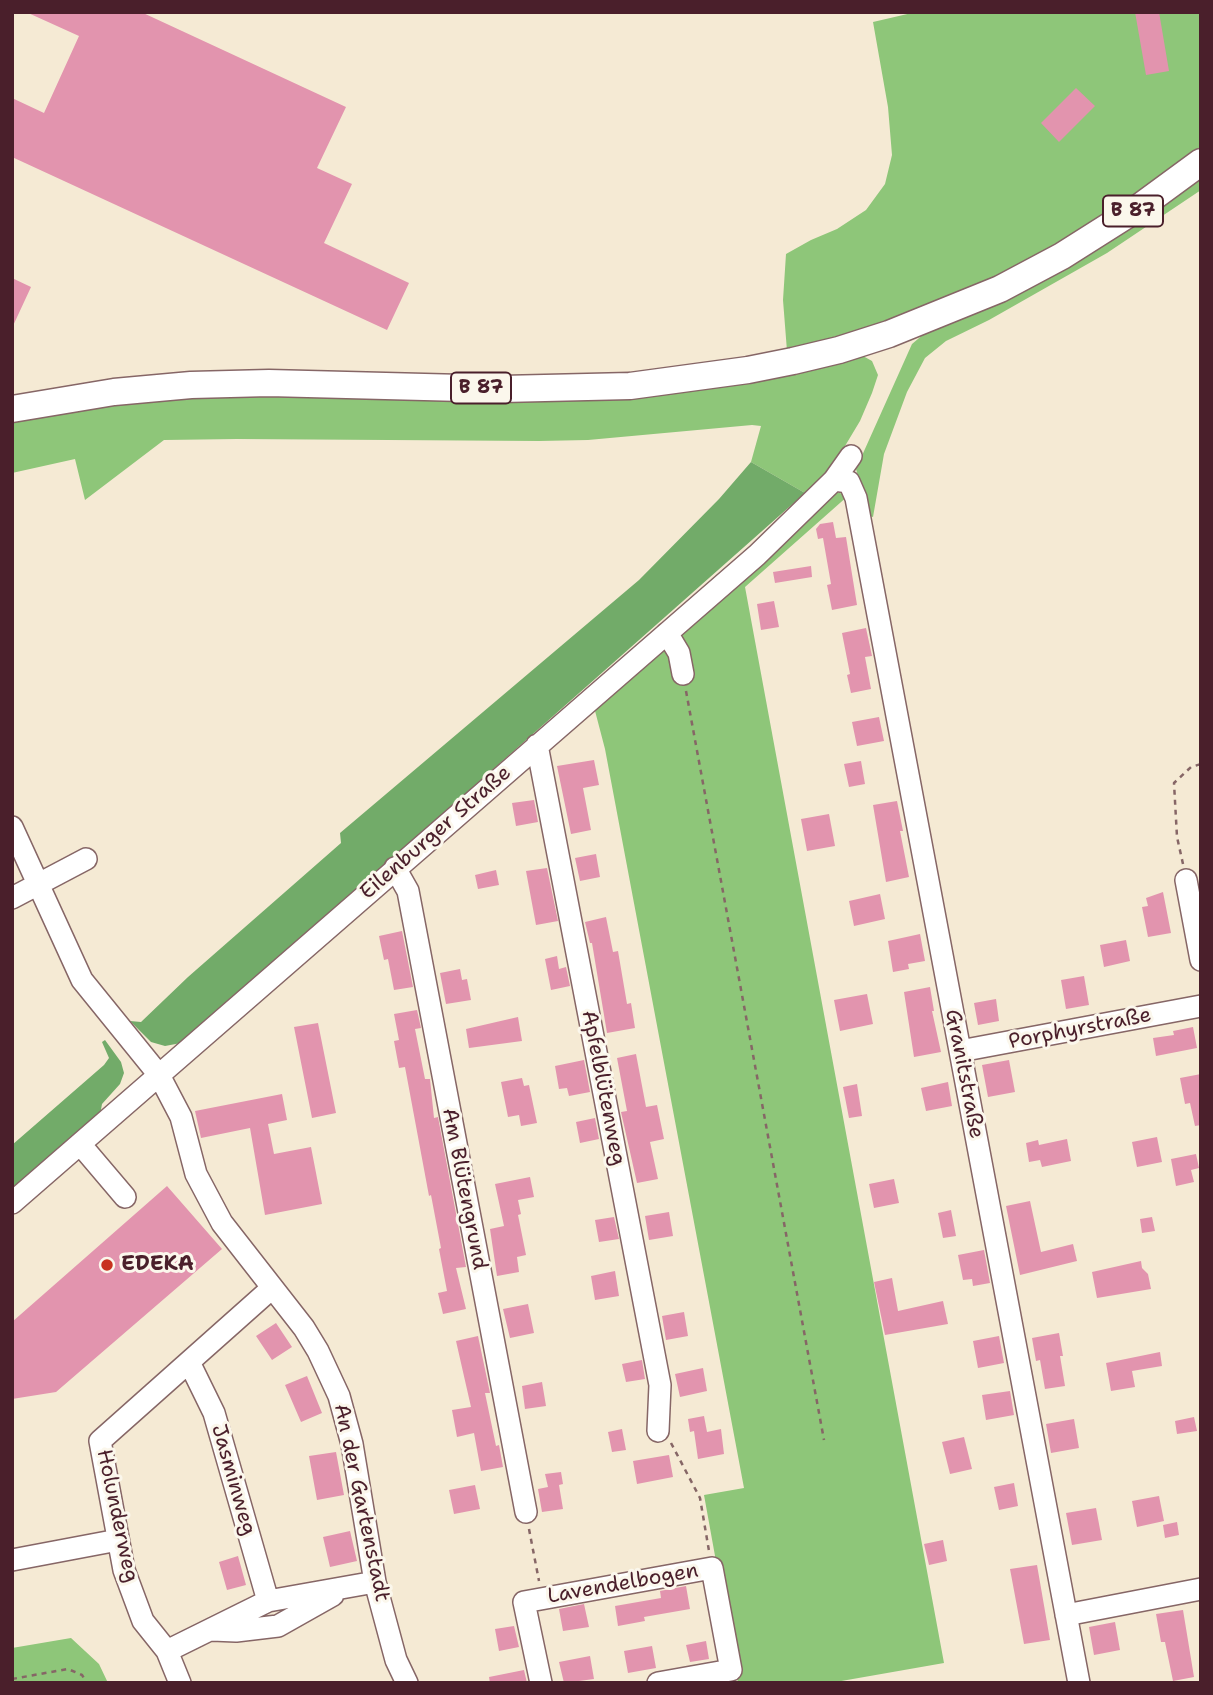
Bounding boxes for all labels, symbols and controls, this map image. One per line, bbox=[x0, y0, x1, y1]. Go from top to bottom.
road number: B 87 bbox=[1103, 196, 1163, 226]
road number: B 87 bbox=[451, 372, 511, 404]
street label: Eilenburger Straße bbox=[355, 761, 517, 905]
street label: Porphyrstraße bbox=[1007, 1003, 1153, 1055]
street label: Granitstraße bbox=[939, 1007, 989, 1141]
street label: Apfelblütenweg bbox=[576, 1008, 630, 1168]
street label: Am Blütengrund bbox=[436, 1106, 492, 1272]
place label: EDEKA bbox=[121, 1252, 194, 1278]
marker: EDEKA bbox=[99, 1257, 115, 1273]
street label: An der Gartenstadt bbox=[328, 1402, 394, 1604]
street label: Jasminweg bbox=[205, 1422, 261, 1538]
street label: Holunderweg bbox=[91, 1447, 143, 1585]
street label: Lavendelbogen bbox=[546, 1558, 700, 1610]

